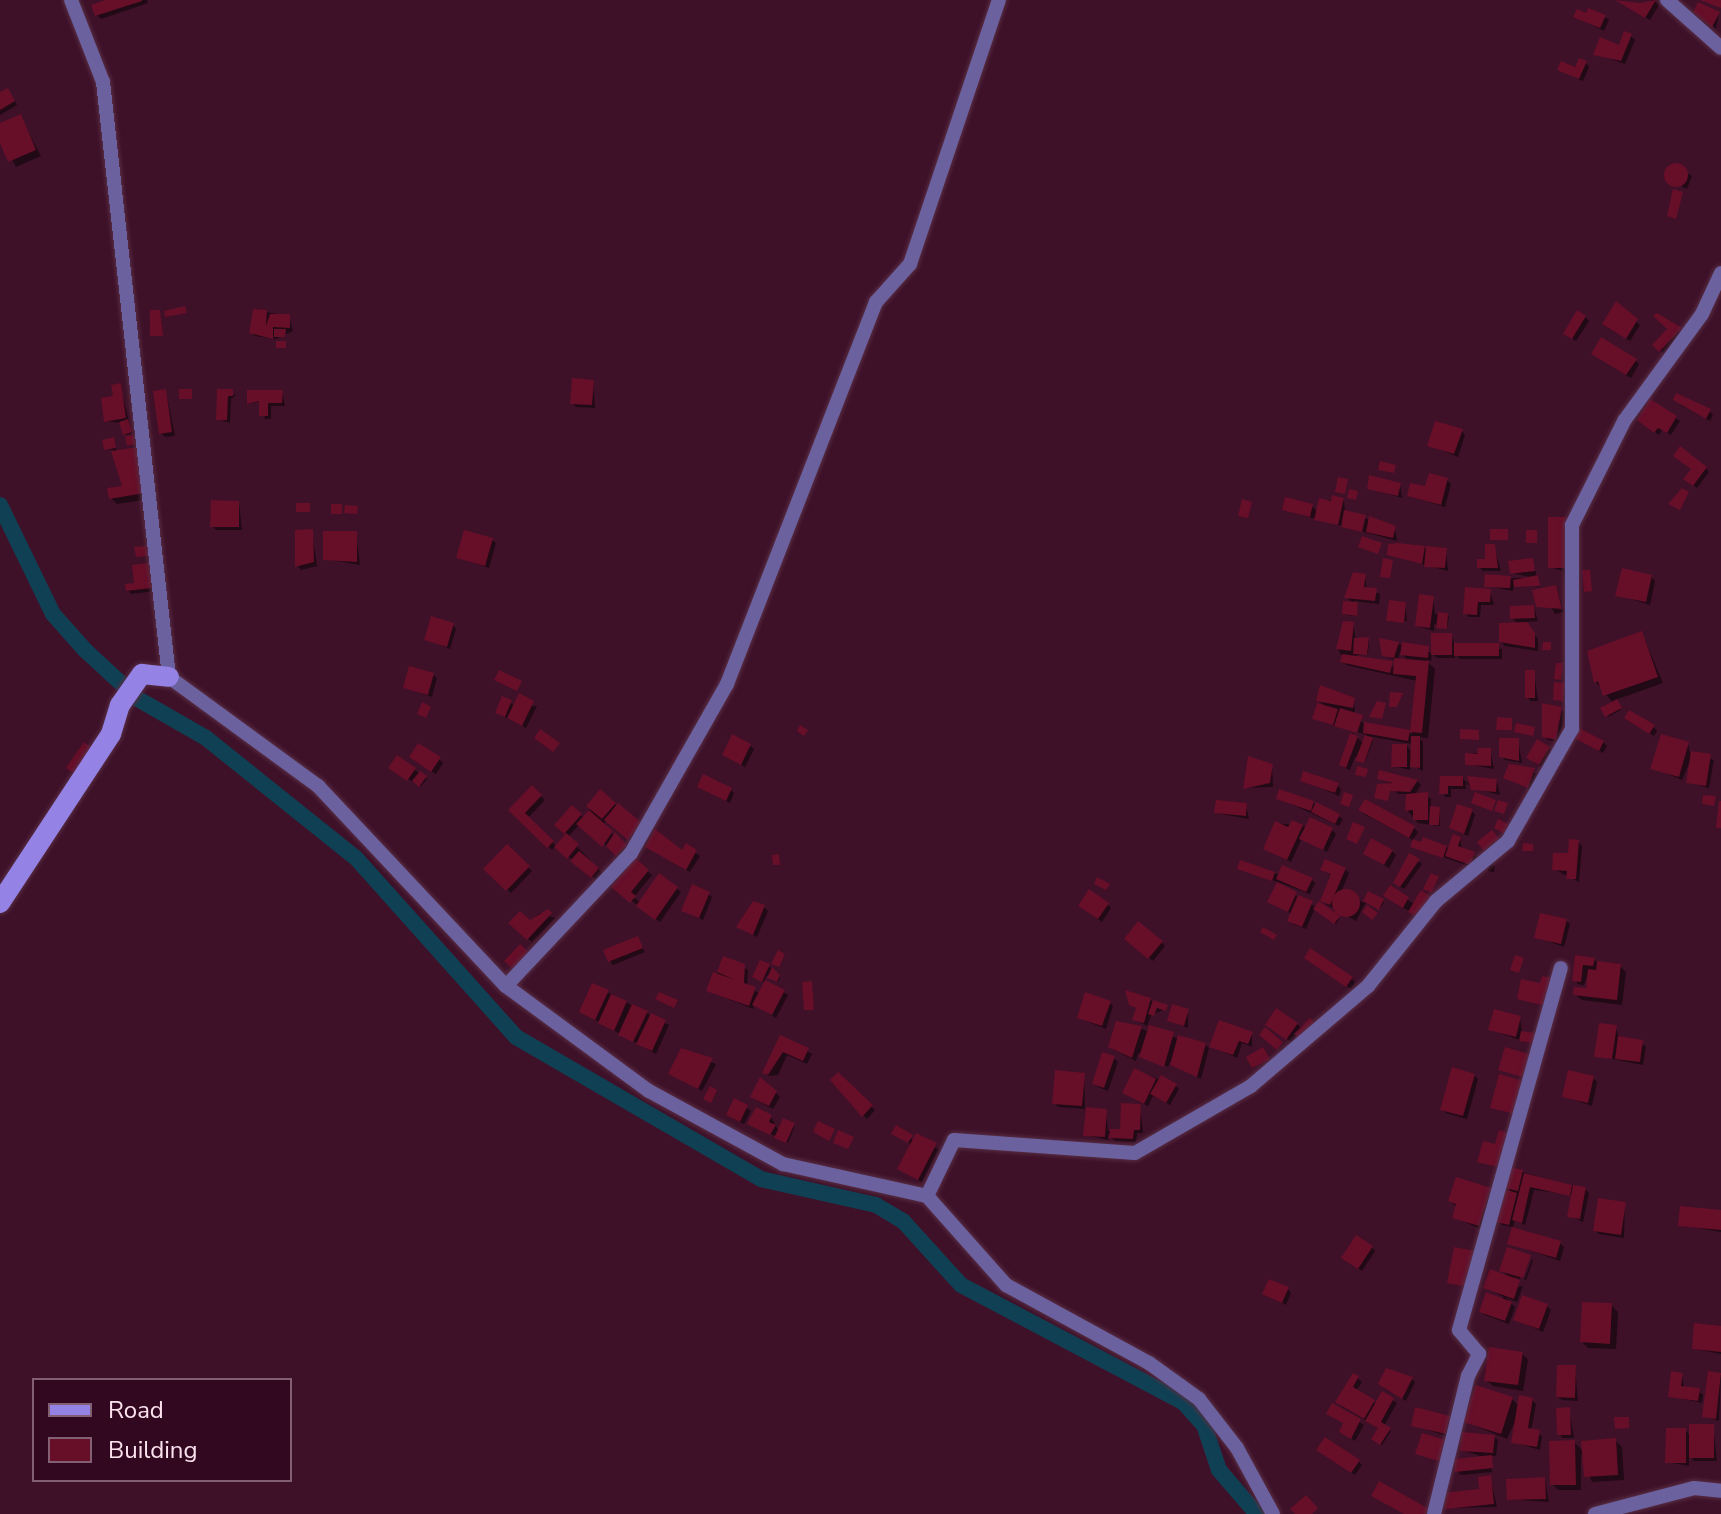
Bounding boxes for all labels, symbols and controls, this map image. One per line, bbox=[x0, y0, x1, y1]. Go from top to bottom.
legend bbox=[32, 1378, 292, 1482]
text: Road bbox=[108, 1394, 164, 1426]
text: Building bbox=[108, 1434, 198, 1466]

